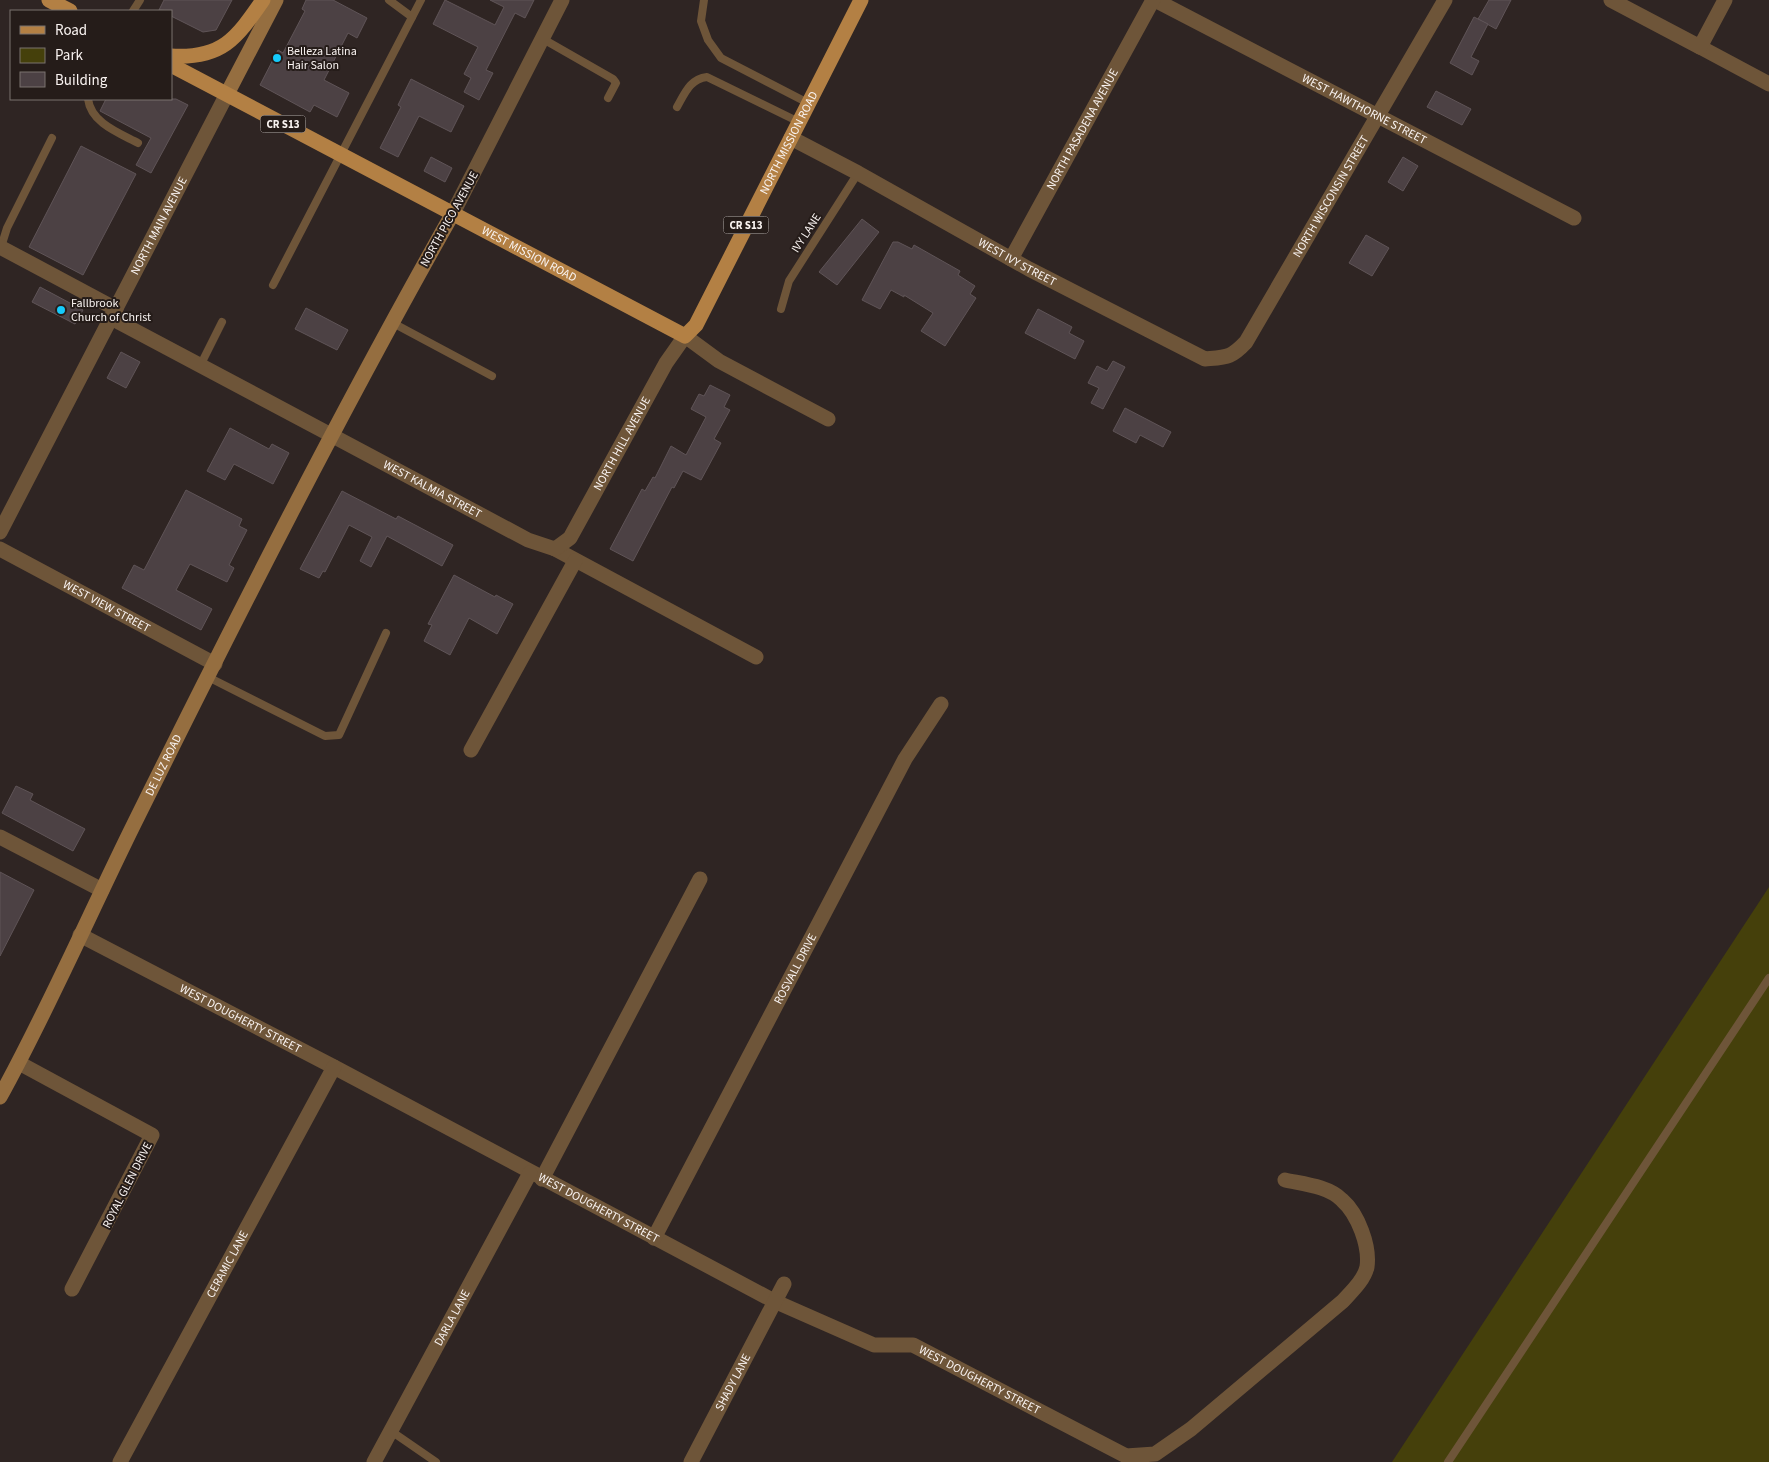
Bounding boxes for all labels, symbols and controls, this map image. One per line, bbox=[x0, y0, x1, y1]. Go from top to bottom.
legend bbox=[10, 10, 172, 100]
text: Road bbox=[55, 20, 87, 41]
place label: Belleza Latina Hair Salon bbox=[287, 43, 357, 74]
text: Park bbox=[55, 45, 84, 66]
marker: Belleza Latina Hair Salon bbox=[271, 52, 283, 64]
street label: NORTH PASADENA AVENUE bbox=[1042, 66, 1123, 193]
text: Building bbox=[55, 70, 108, 91]
street label: WEST HAWTHORNE STREET bbox=[1299, 70, 1430, 149]
street label: NORTH MISSION ROAD bbox=[756, 89, 822, 197]
road number: CR S13 bbox=[260, 116, 306, 132]
street label: NORTH WISCONSIN STREET bbox=[1289, 132, 1374, 261]
street label: NORTH PICO AVENUE bbox=[416, 169, 483, 270]
street label: NORTH MAIN AVENUE bbox=[127, 174, 192, 278]
street label: IVY LANE bbox=[787, 210, 826, 256]
road number: CR S13 bbox=[724, 216, 768, 234]
street label: WEST MISSION ROAD bbox=[479, 222, 580, 286]
street label: WEST IVY STREET bbox=[975, 234, 1060, 291]
place label: Fallbrook Church of Christ bbox=[71, 295, 151, 326]
marker: Fallbrook Church of Christ bbox=[55, 304, 67, 316]
street label: NORTH HILL AVENUE bbox=[590, 394, 655, 494]
street label: WEST KALMIA STREET bbox=[380, 456, 485, 523]
street label: WEST VIEW STREET bbox=[60, 576, 154, 637]
street label: DE LUZ ROAD bbox=[141, 732, 186, 799]
street label: ROSVALL DRIVE bbox=[770, 931, 821, 1007]
street label: WEST DOUGHERTY STREET bbox=[177, 980, 305, 1058]
street label: ROYAL GLEN DRIVE bbox=[98, 1139, 156, 1231]
street label: WEST DOUGHERTY STREET bbox=[535, 1169, 663, 1248]
street label: CERAMIC LANE bbox=[202, 1228, 253, 1301]
street label: DARLA LANE bbox=[430, 1287, 475, 1349]
street label: WEST DOUGHERTY STREET bbox=[916, 1341, 1044, 1419]
street label: SHADY LANE bbox=[711, 1351, 755, 1414]

